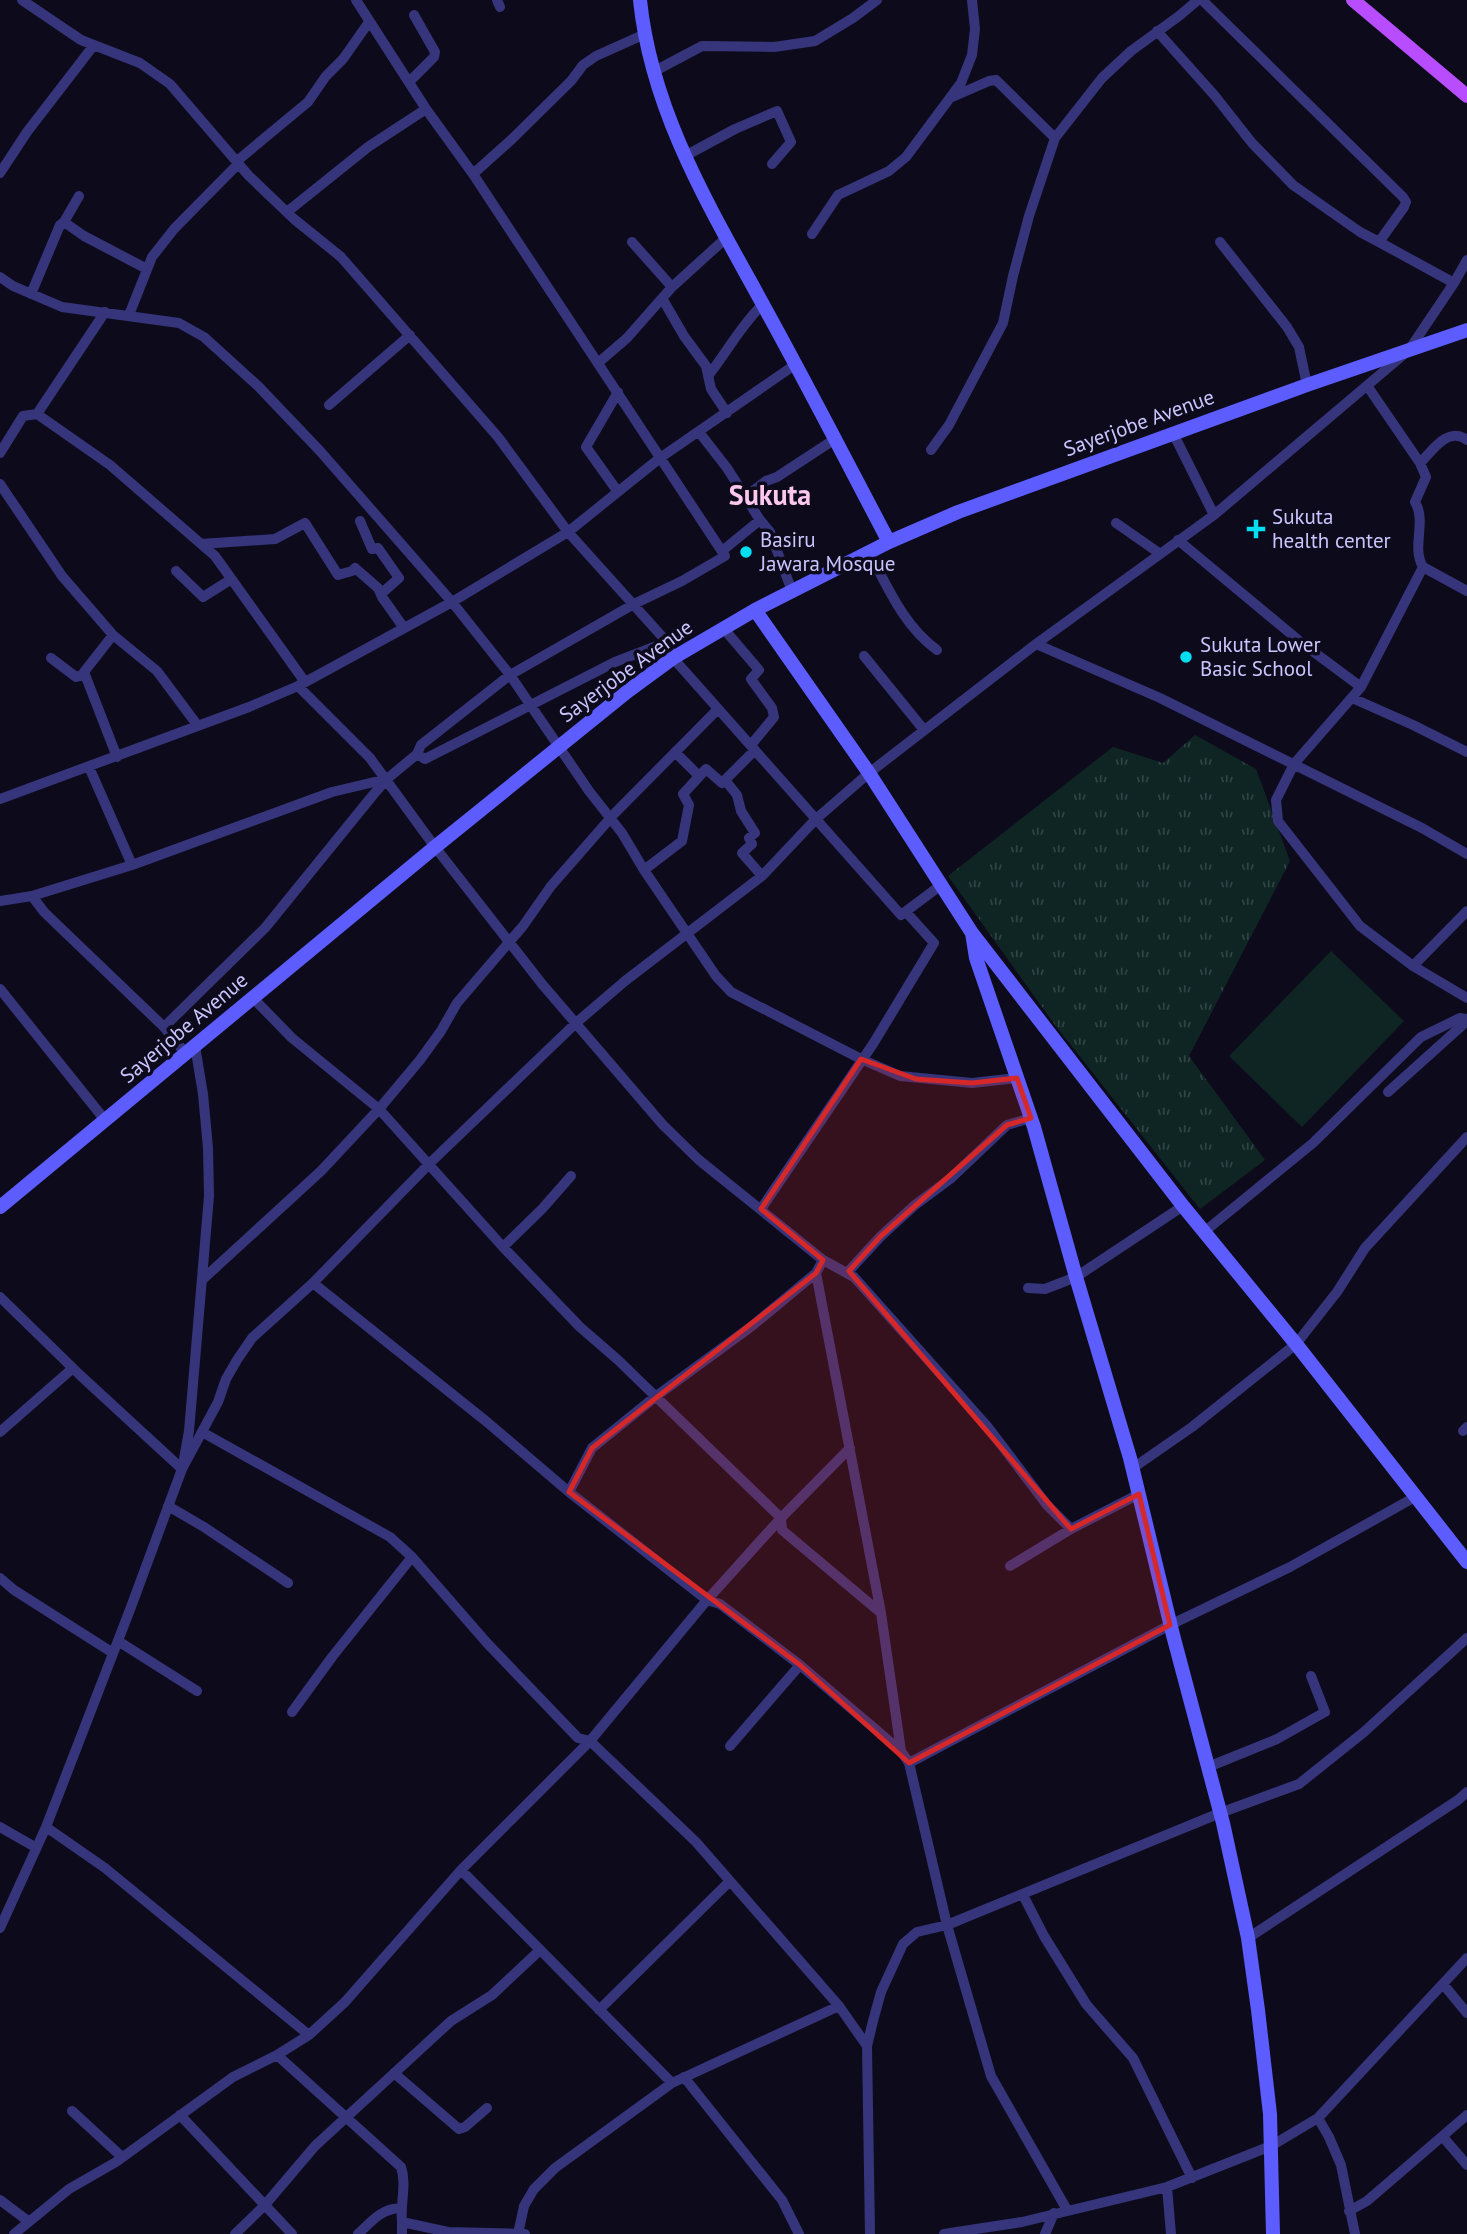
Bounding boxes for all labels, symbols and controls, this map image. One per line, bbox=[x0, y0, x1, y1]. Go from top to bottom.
street label: Sayerjobe Avenue bbox=[1060, 383, 1218, 462]
district label: Sukuta bbox=[729, 476, 811, 513]
place label: Sukuta health center bbox=[1272, 503, 1391, 554]
marker: Sukuta health center bbox=[1246, 519, 1266, 539]
place label: Basiru Jawara Mosque bbox=[759, 526, 896, 577]
marker: Basiru Jawara Mosque bbox=[738, 544, 754, 560]
street label: Sayerjobe Avenue bbox=[554, 613, 698, 728]
place label: Sukuta Lower Basic School bbox=[1200, 631, 1321, 682]
marker: Sukuta Lower Basic School bbox=[1178, 649, 1194, 665]
street label: Sayerjobe Avenue bbox=[114, 966, 253, 1089]

